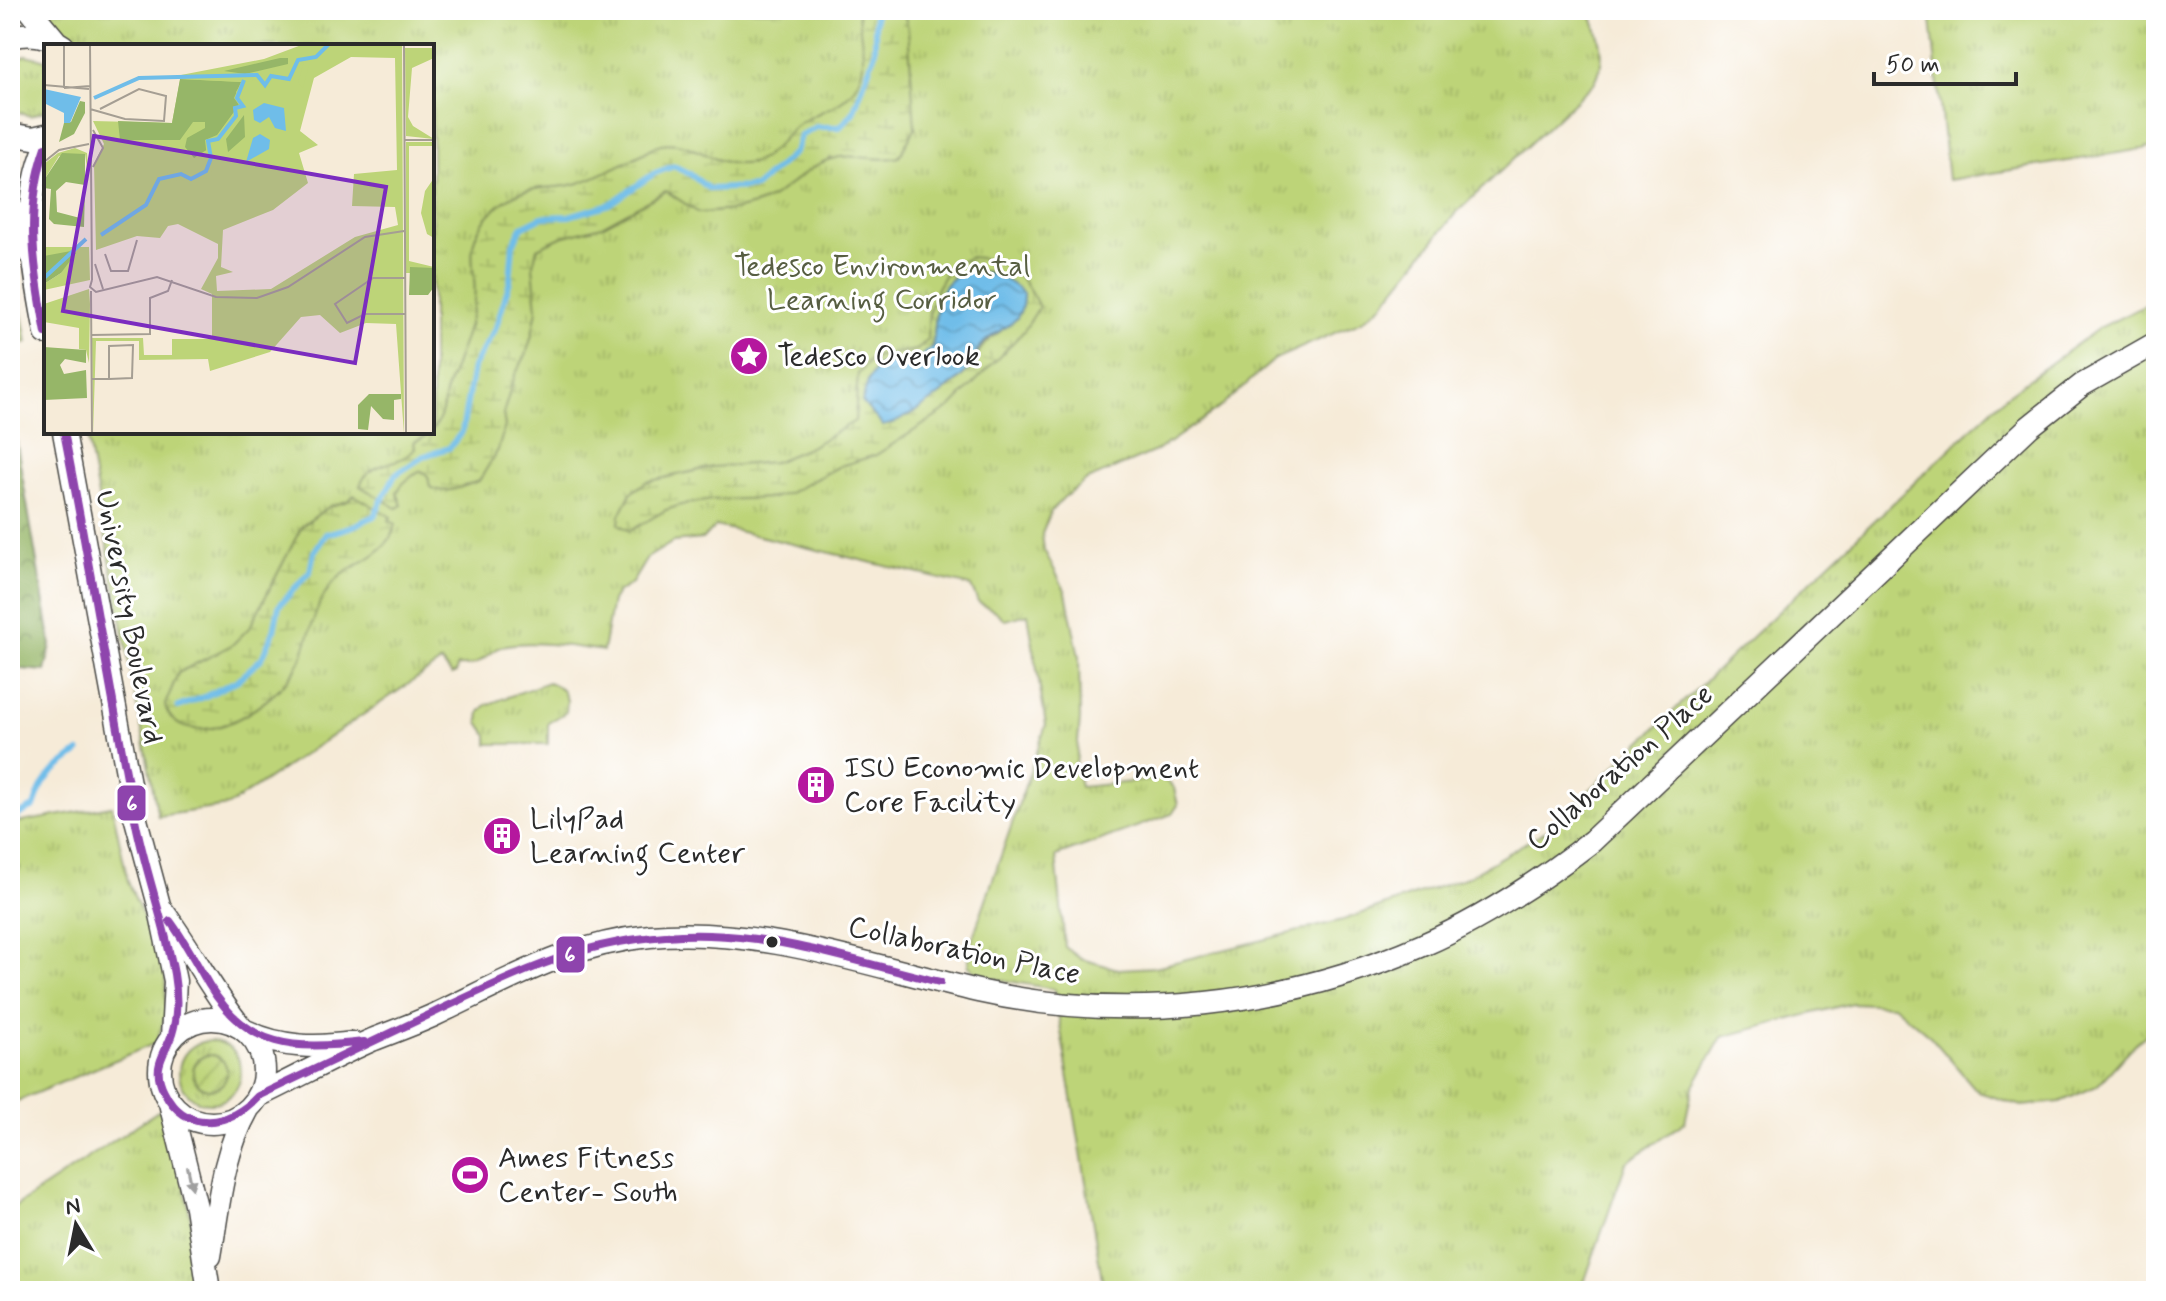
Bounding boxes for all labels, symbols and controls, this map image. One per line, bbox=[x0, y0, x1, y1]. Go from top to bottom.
scale bar bbox=[1874, 36, 2016, 86]
inset map bbox=[44, 44, 434, 434]
text: 50 m bbox=[1886, 50, 1940, 81]
park label: Tedesco Environmental Learning Corridor bbox=[734, 247, 1030, 323]
place icon: Tedesco Overlook bbox=[728, 335, 770, 377]
place label: Tedesco Overlook bbox=[777, 337, 980, 376]
street label: University Boulevard bbox=[85, 487, 173, 747]
street label: Collaboration Place bbox=[1518, 676, 1722, 860]
place label: ISU Economic Development Core Facility bbox=[844, 749, 1199, 822]
building icon: ISU Economic Development Core Facility bbox=[795, 764, 837, 806]
line badge: 6 bbox=[116, 784, 147, 822]
text: 6 bbox=[126, 791, 138, 819]
place label: LilyPad Learning Center bbox=[530, 800, 746, 876]
building icon: LilyPad Learning Center bbox=[481, 815, 523, 857]
street label: Collaboration Place bbox=[844, 907, 1084, 995]
unlabelled marker bbox=[764, 934, 780, 950]
line badge: 6 bbox=[555, 935, 586, 974]
text: 6 bbox=[564, 942, 576, 970]
place label: Ames Fitness Center- South bbox=[498, 1139, 678, 1212]
sports icon: Ames Fitness Center- South bbox=[449, 1154, 491, 1196]
one-way arrow bbox=[184, 1166, 197, 1191]
north arrow bbox=[36, 1185, 116, 1265]
text: N bbox=[63, 1192, 83, 1222]

